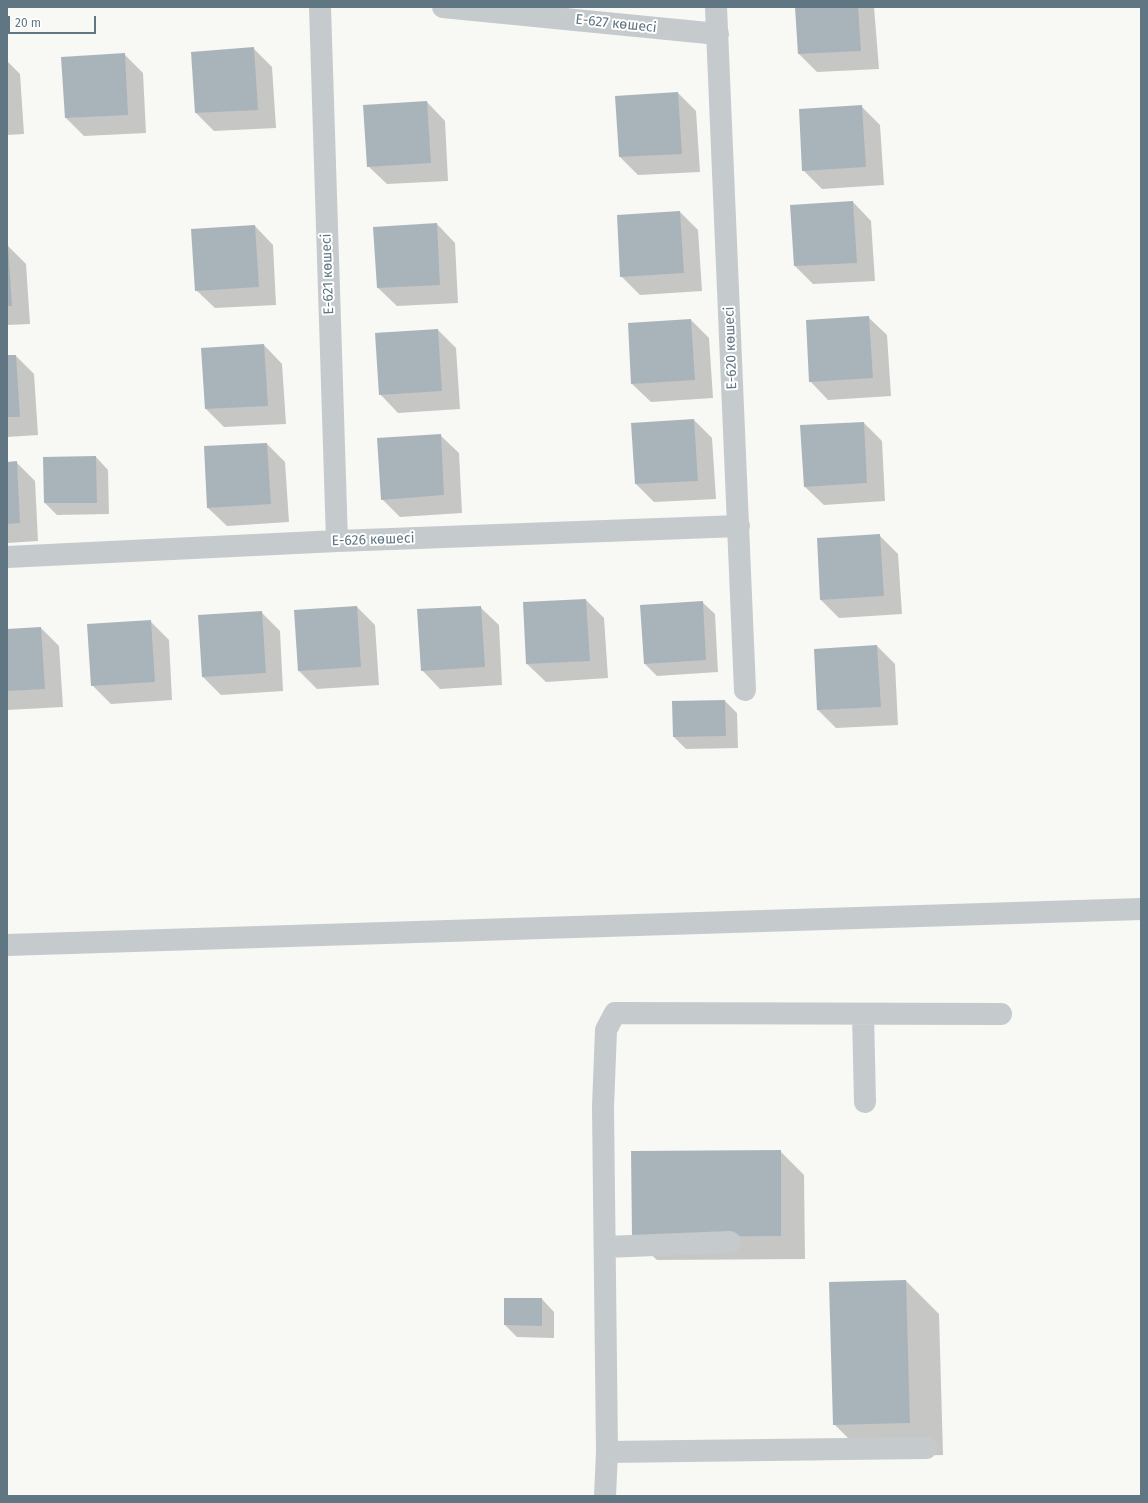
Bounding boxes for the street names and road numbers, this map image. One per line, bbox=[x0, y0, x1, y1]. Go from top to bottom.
street label: Е-627 көшесі bbox=[575, 11, 657, 37]
street label: Е-621 көшесі bbox=[318, 233, 338, 315]
street label: Е-620 көшесі bbox=[721, 306, 741, 390]
street label: Е-626 көшесі bbox=[331, 530, 415, 550]

